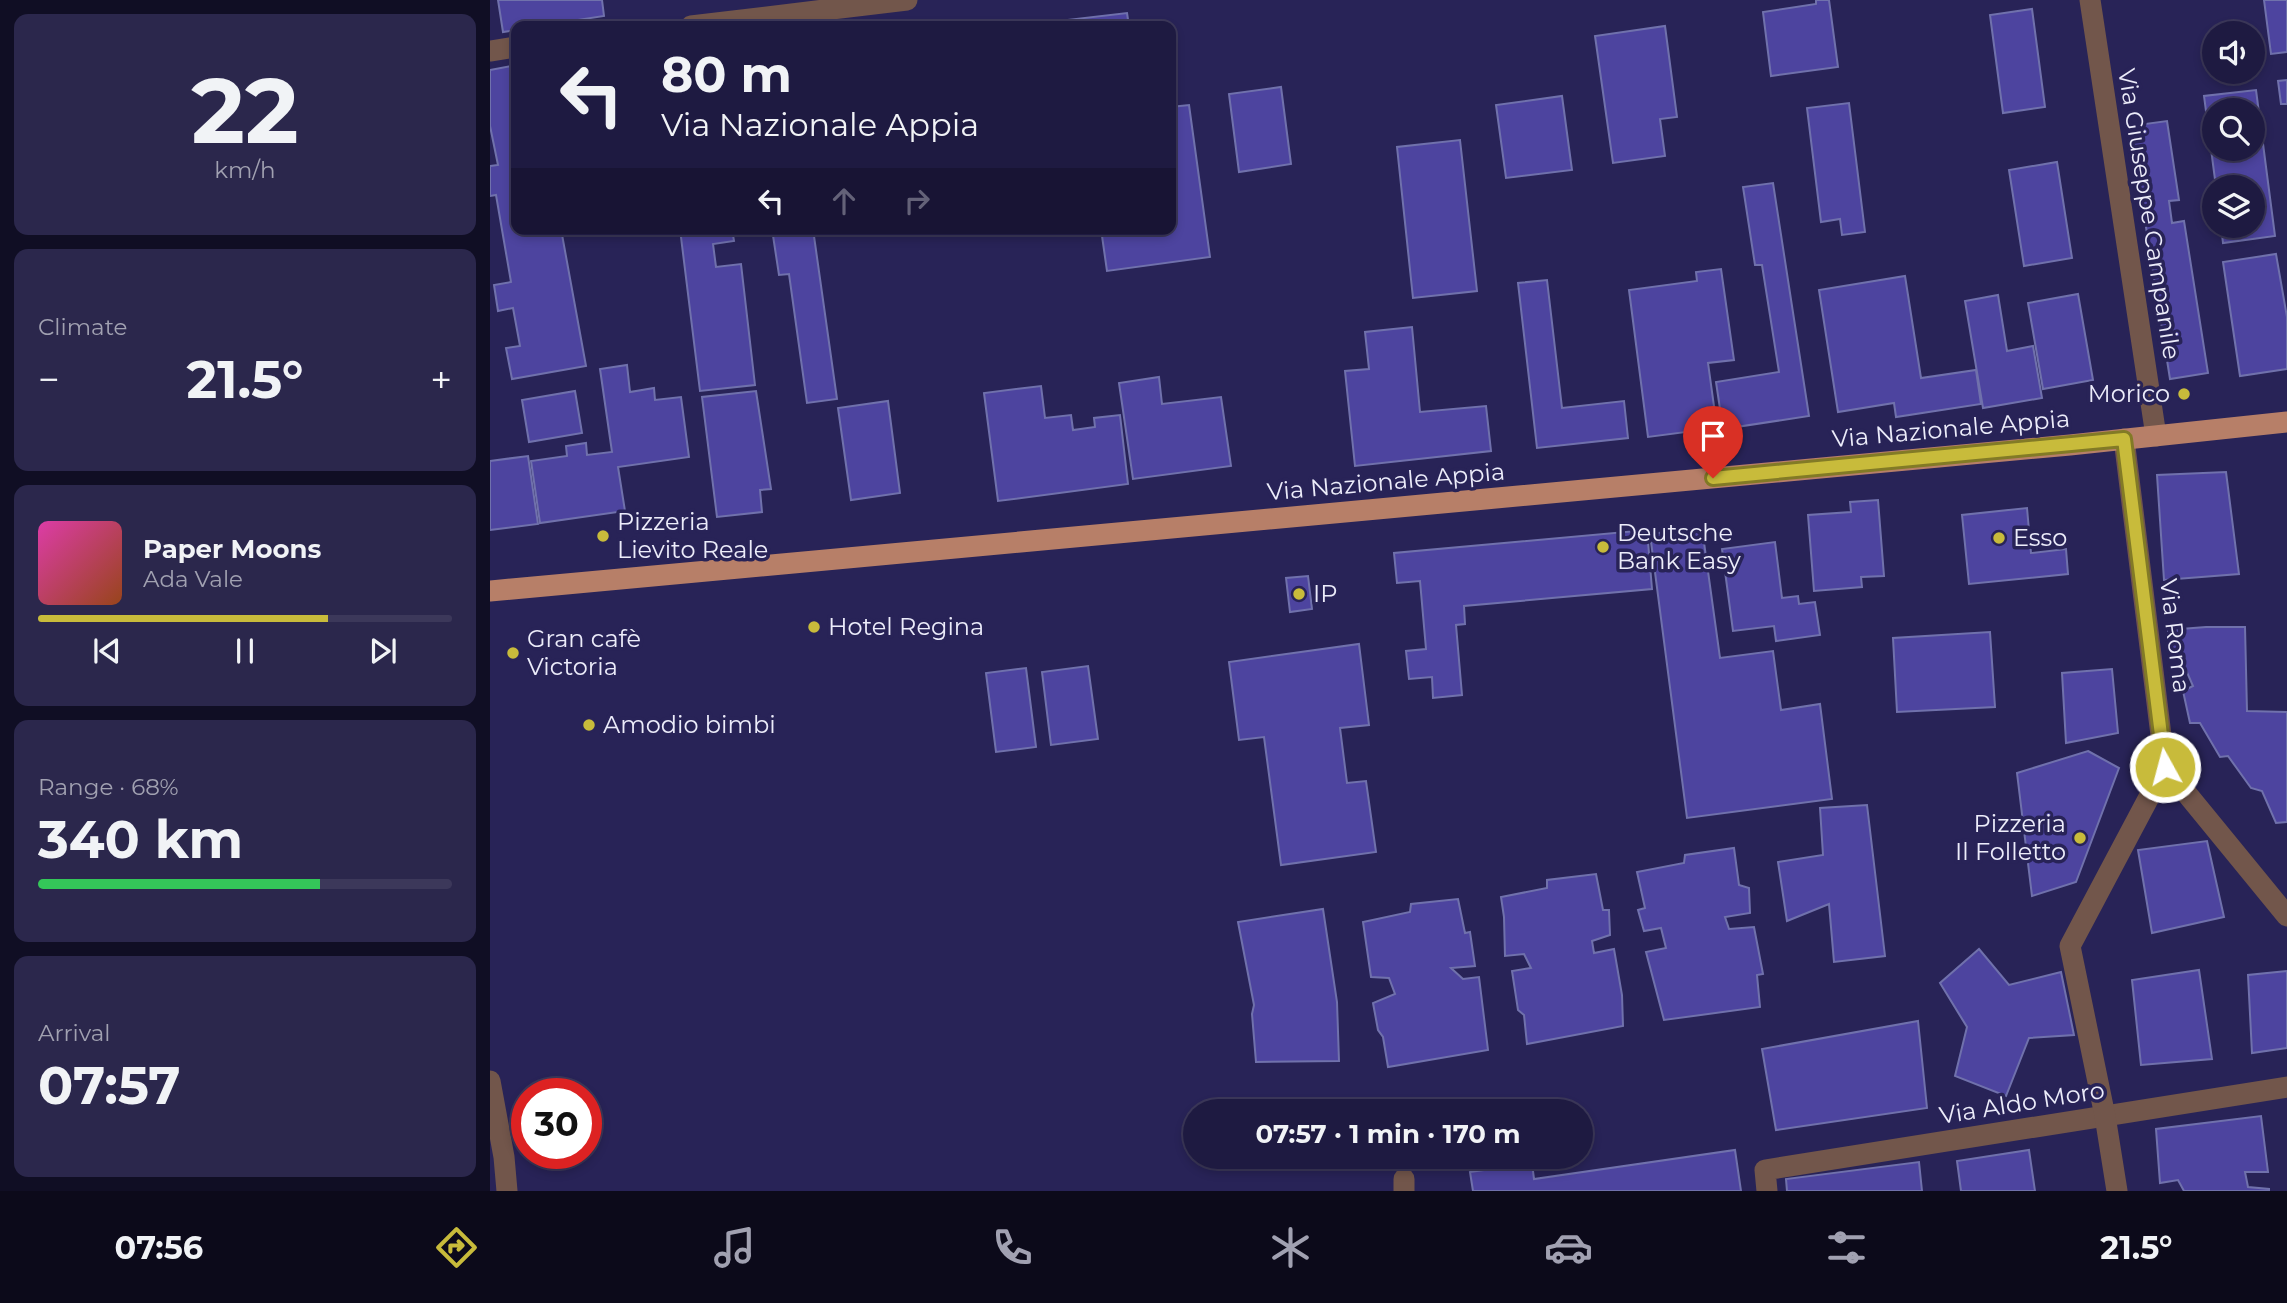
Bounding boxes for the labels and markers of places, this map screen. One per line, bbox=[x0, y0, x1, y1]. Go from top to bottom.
place label: Morico bbox=[2088, 379, 2170, 408]
marker: Morico bbox=[2176, 386, 2192, 402]
pin bbox=[1683, 406, 1743, 478]
place label: Pizzeria Lievito Reale bbox=[617, 507, 768, 564]
place label: Deutsche Bank Easy bbox=[1617, 518, 1741, 575]
place label: Esso bbox=[2013, 523, 2067, 552]
marker: Pizzeria Lievito Reale bbox=[595, 528, 611, 544]
marker: Esso bbox=[1991, 530, 2007, 546]
marker: Deutsche Bank Easy bbox=[1595, 539, 1611, 555]
place label: IP bbox=[1313, 579, 1337, 608]
marker: IP bbox=[1291, 586, 1307, 602]
place label: Hotel Regina bbox=[828, 612, 984, 641]
marker: Hotel Regina bbox=[806, 619, 822, 635]
place label: Gran cafè Victoria bbox=[527, 624, 641, 681]
marker: Gran cafè Victoria bbox=[505, 645, 521, 661]
place label: Amodio bimbi bbox=[603, 710, 776, 739]
marker: Amodio bimbi bbox=[581, 717, 597, 733]
place label: Pizzeria Il Folletto bbox=[1955, 809, 2066, 866]
marker: Pizzeria Il Folletto bbox=[2072, 830, 2088, 846]

